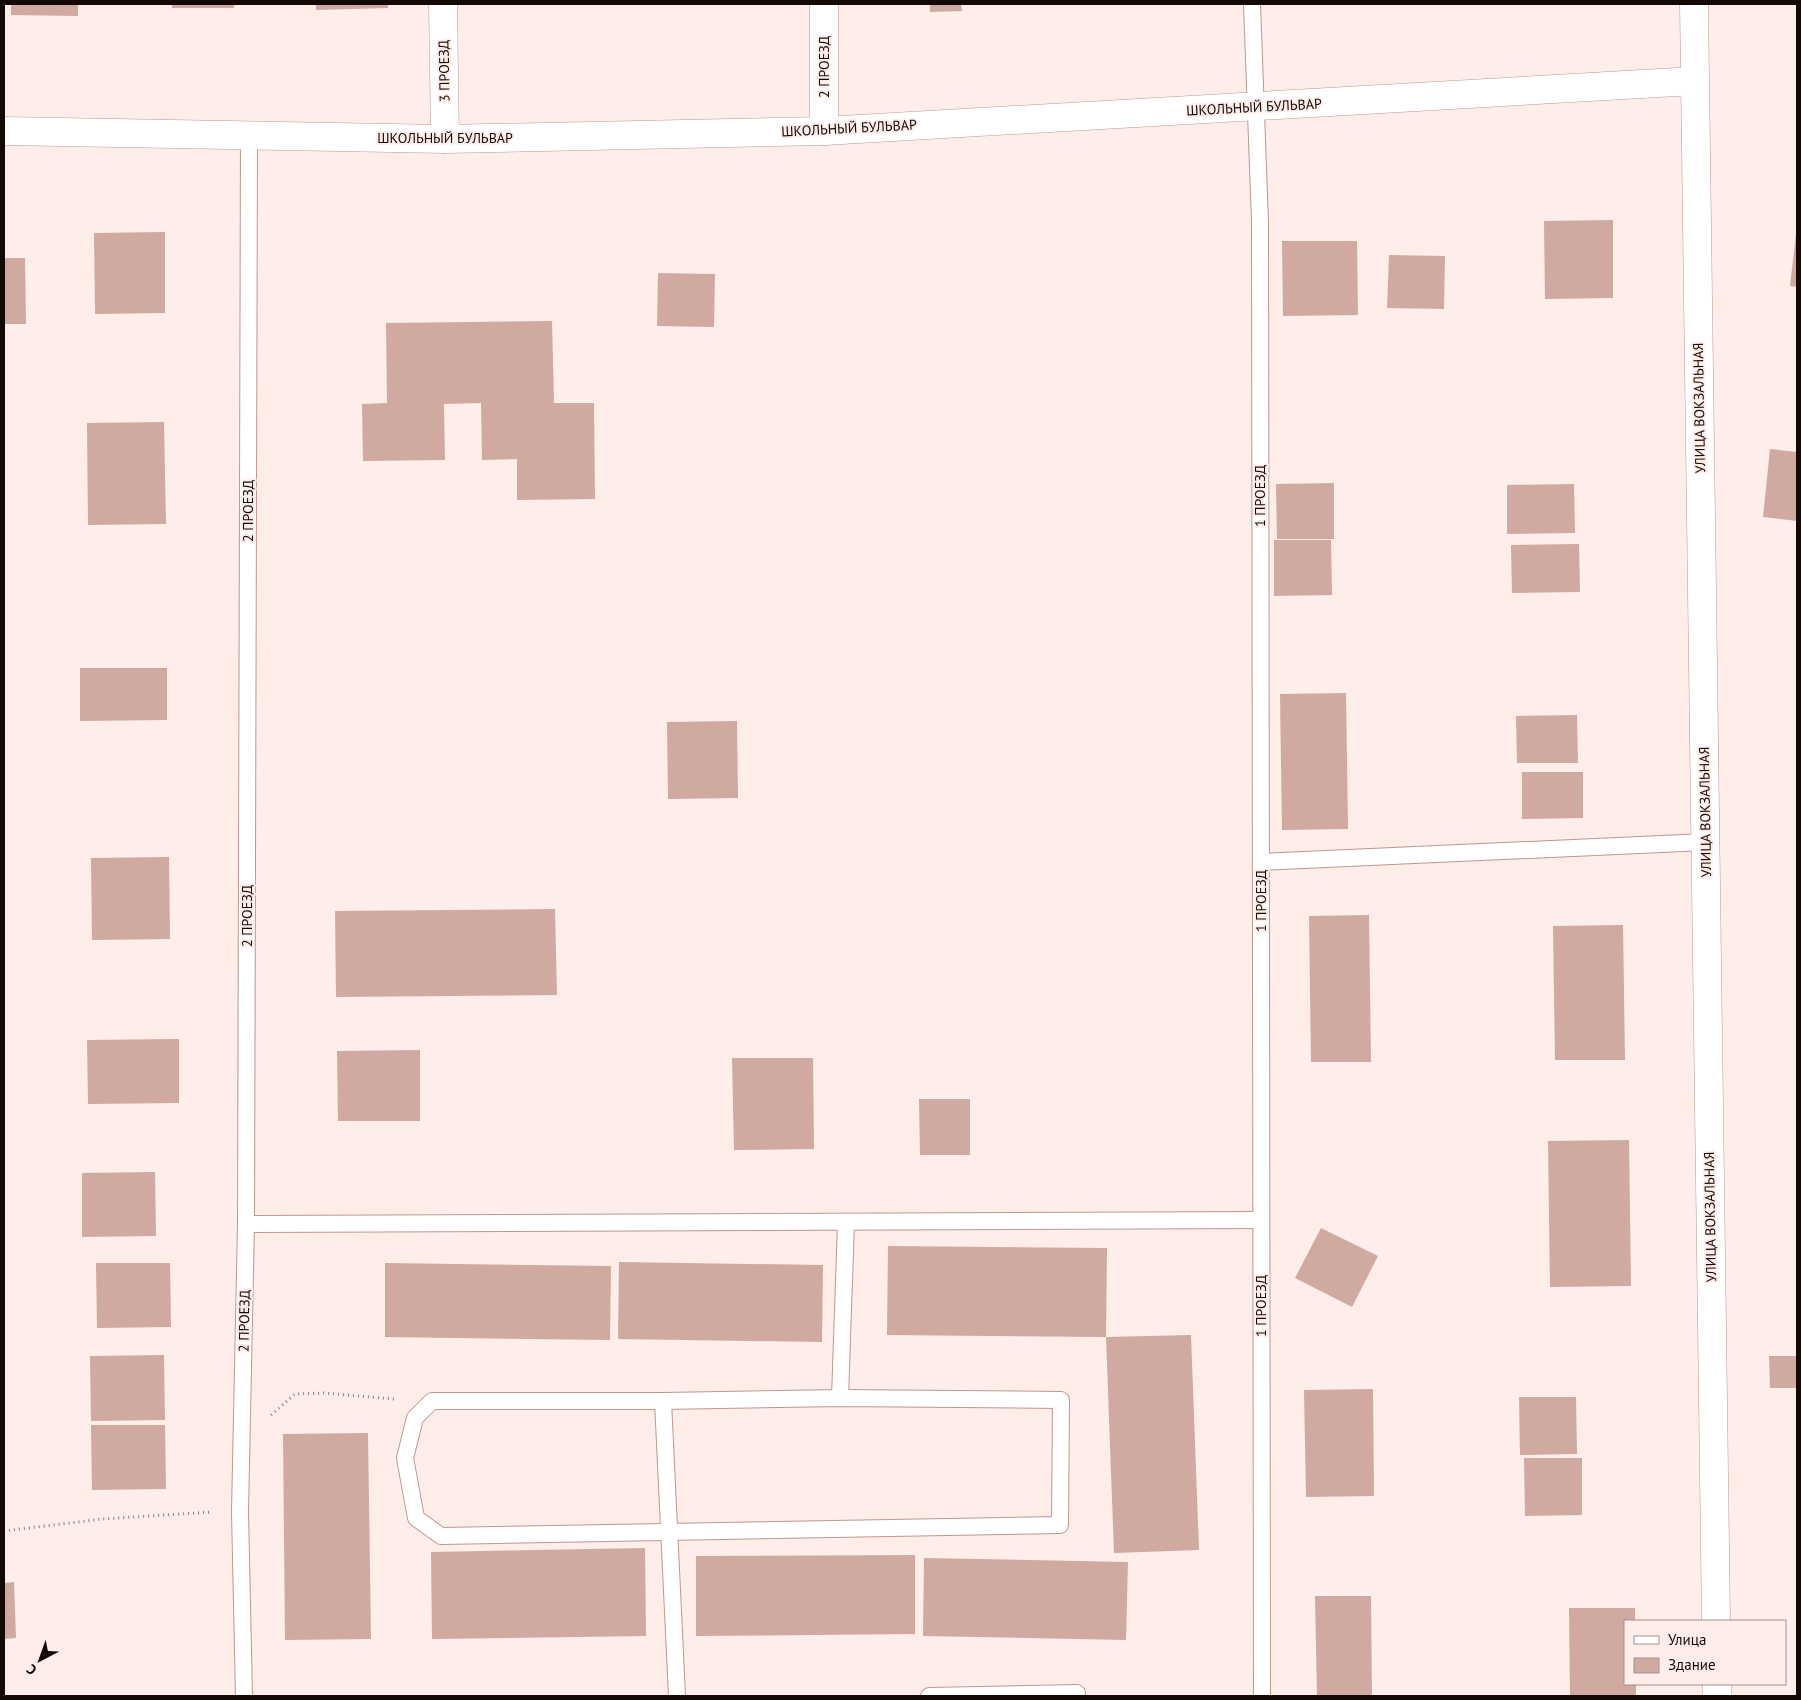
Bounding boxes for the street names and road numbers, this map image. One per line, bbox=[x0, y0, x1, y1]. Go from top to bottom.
street label: 2 ПРОЕЗД bbox=[815, 36, 833, 98]
street label: 3 ПРОЕЗД bbox=[434, 40, 454, 102]
street label: ШКОЛЬНЫЙ БУЛЬВАР bbox=[1186, 94, 1322, 120]
street label: ШКОЛЬНЫЙ БУЛЬВАР bbox=[781, 115, 917, 141]
street label: ШКОЛЬНЫЙ БУЛЬВАР bbox=[377, 129, 513, 147]
street label: УЛИЦА ВОКЗАЛЬНАЯ bbox=[1689, 343, 1709, 473]
street label: 1 ПРОЕЗД bbox=[1251, 465, 1269, 527]
street label: 2 ПРОЕЗД bbox=[239, 480, 257, 542]
street label: УЛИЦА ВОКЗАЛЬНАЯ bbox=[1695, 747, 1715, 877]
street label: 1 ПРОЕЗД bbox=[1252, 870, 1270, 932]
street label: 2 ПРОЕЗД bbox=[238, 885, 256, 947]
street label: УЛИЦА ВОКЗАЛЬНАЯ bbox=[1700, 1152, 1720, 1282]
street label: 1 ПРОЕЗД bbox=[1252, 1275, 1270, 1337]
street label: 2 ПРОЕЗД bbox=[234, 1290, 254, 1352]

